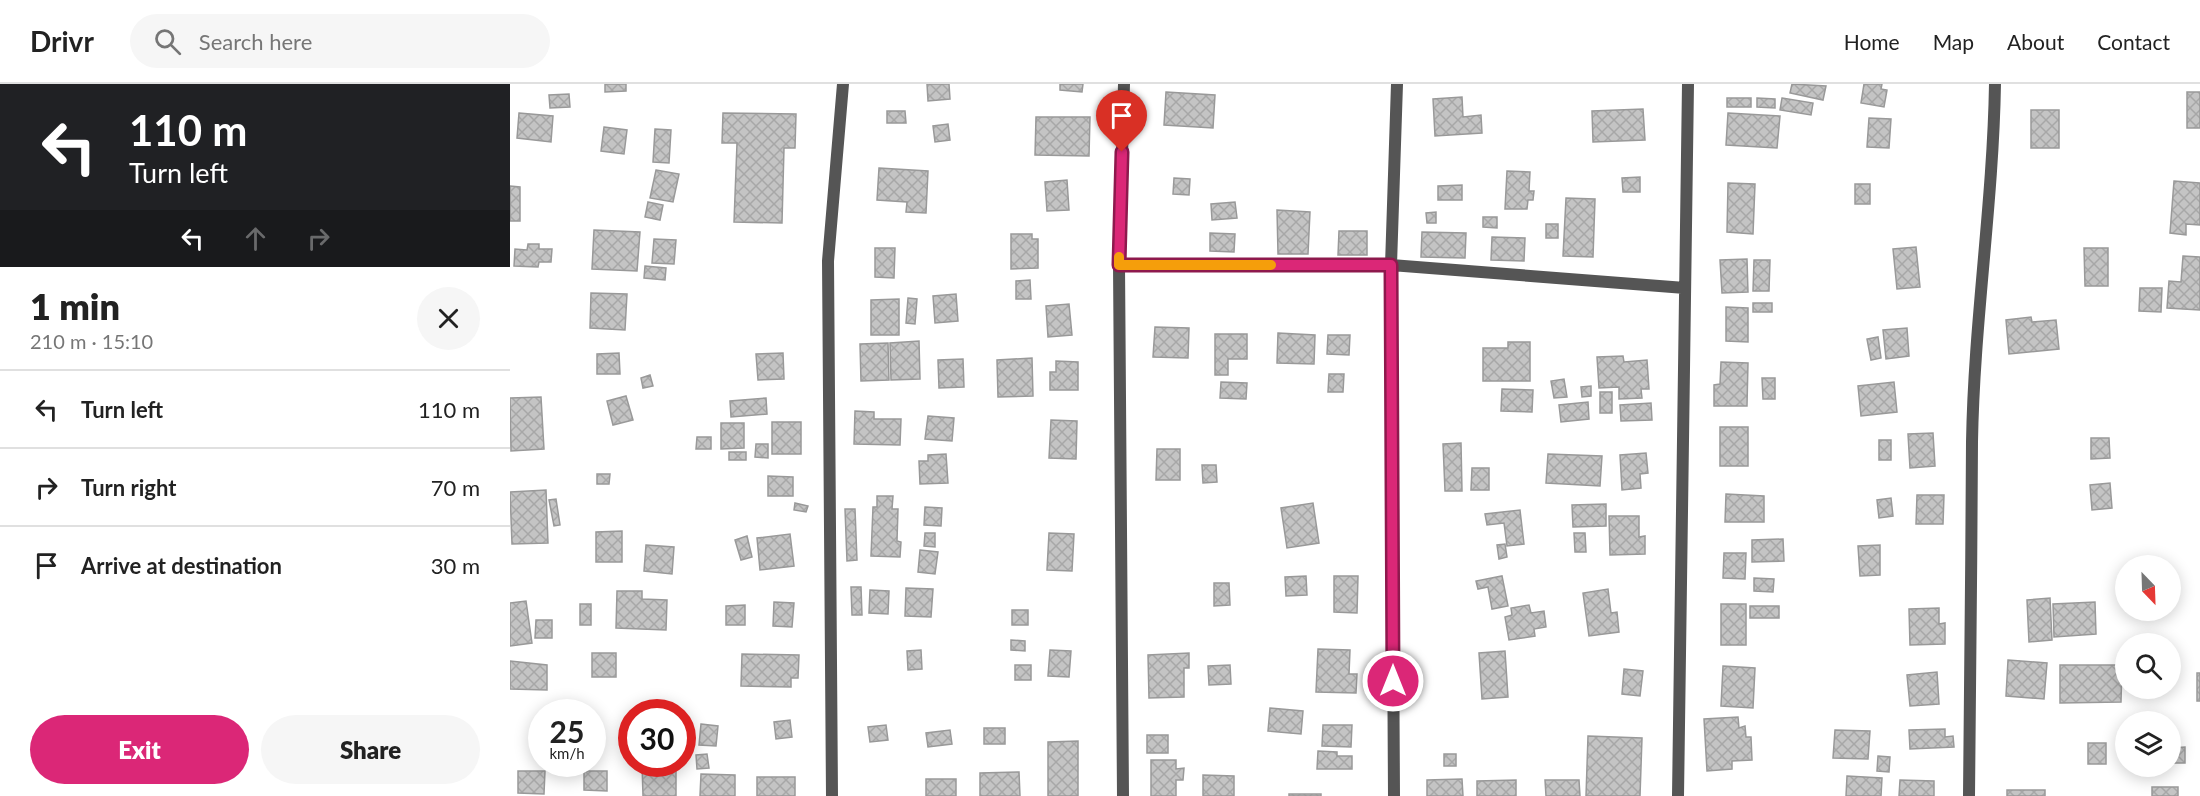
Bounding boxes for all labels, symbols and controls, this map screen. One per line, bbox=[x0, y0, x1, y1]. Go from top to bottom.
search box bbox=[130, 14, 550, 68]
text: Drivr bbox=[30, 24, 94, 58]
icon: search bbox=[151, 25, 184, 58]
text: Search here bbox=[199, 28, 312, 55]
text: Home bbox=[1844, 29, 1900, 54]
text: Map bbox=[1933, 29, 1974, 54]
text: About bbox=[2007, 29, 2064, 54]
text: Contact bbox=[2097, 29, 2170, 54]
pin bbox=[1096, 90, 1147, 152]
icon: arrive bbox=[1105, 99, 1138, 132]
text: 110 m bbox=[129, 105, 247, 155]
icon: left bbox=[30, 108, 108, 186]
text: Turn left bbox=[129, 156, 228, 189]
icon: left bbox=[176, 222, 209, 255]
icon: ahead bbox=[239, 222, 272, 255]
icon: right bbox=[302, 222, 335, 255]
text: 1 min bbox=[30, 284, 120, 328]
button: close bbox=[417, 287, 480, 350]
text: 210 m · 15:10 bbox=[30, 329, 153, 353]
icon: left bbox=[30, 393, 63, 426]
text: Turn left bbox=[81, 396, 163, 423]
text: 110 m bbox=[418, 396, 480, 423]
icon: right bbox=[30, 471, 63, 504]
text: Turn right bbox=[81, 474, 176, 501]
text: 70 m bbox=[431, 474, 480, 501]
icon: arrive bbox=[30, 549, 63, 582]
text: Arrive at destination bbox=[81, 552, 282, 579]
text: 30 m bbox=[431, 552, 480, 579]
north arrow bbox=[2115, 555, 2181, 621]
map controls bbox=[2115, 555, 2181, 777]
button: search bbox=[2115, 633, 2181, 699]
position arrow bbox=[1361, 649, 1425, 713]
speed limit sign: 30 bbox=[618, 699, 696, 777]
button: layers bbox=[2115, 711, 2181, 777]
text: 25 bbox=[550, 713, 584, 749]
button: Exit bbox=[30, 715, 249, 784]
button: Share bbox=[261, 715, 480, 784]
text: km/h bbox=[549, 744, 585, 762]

